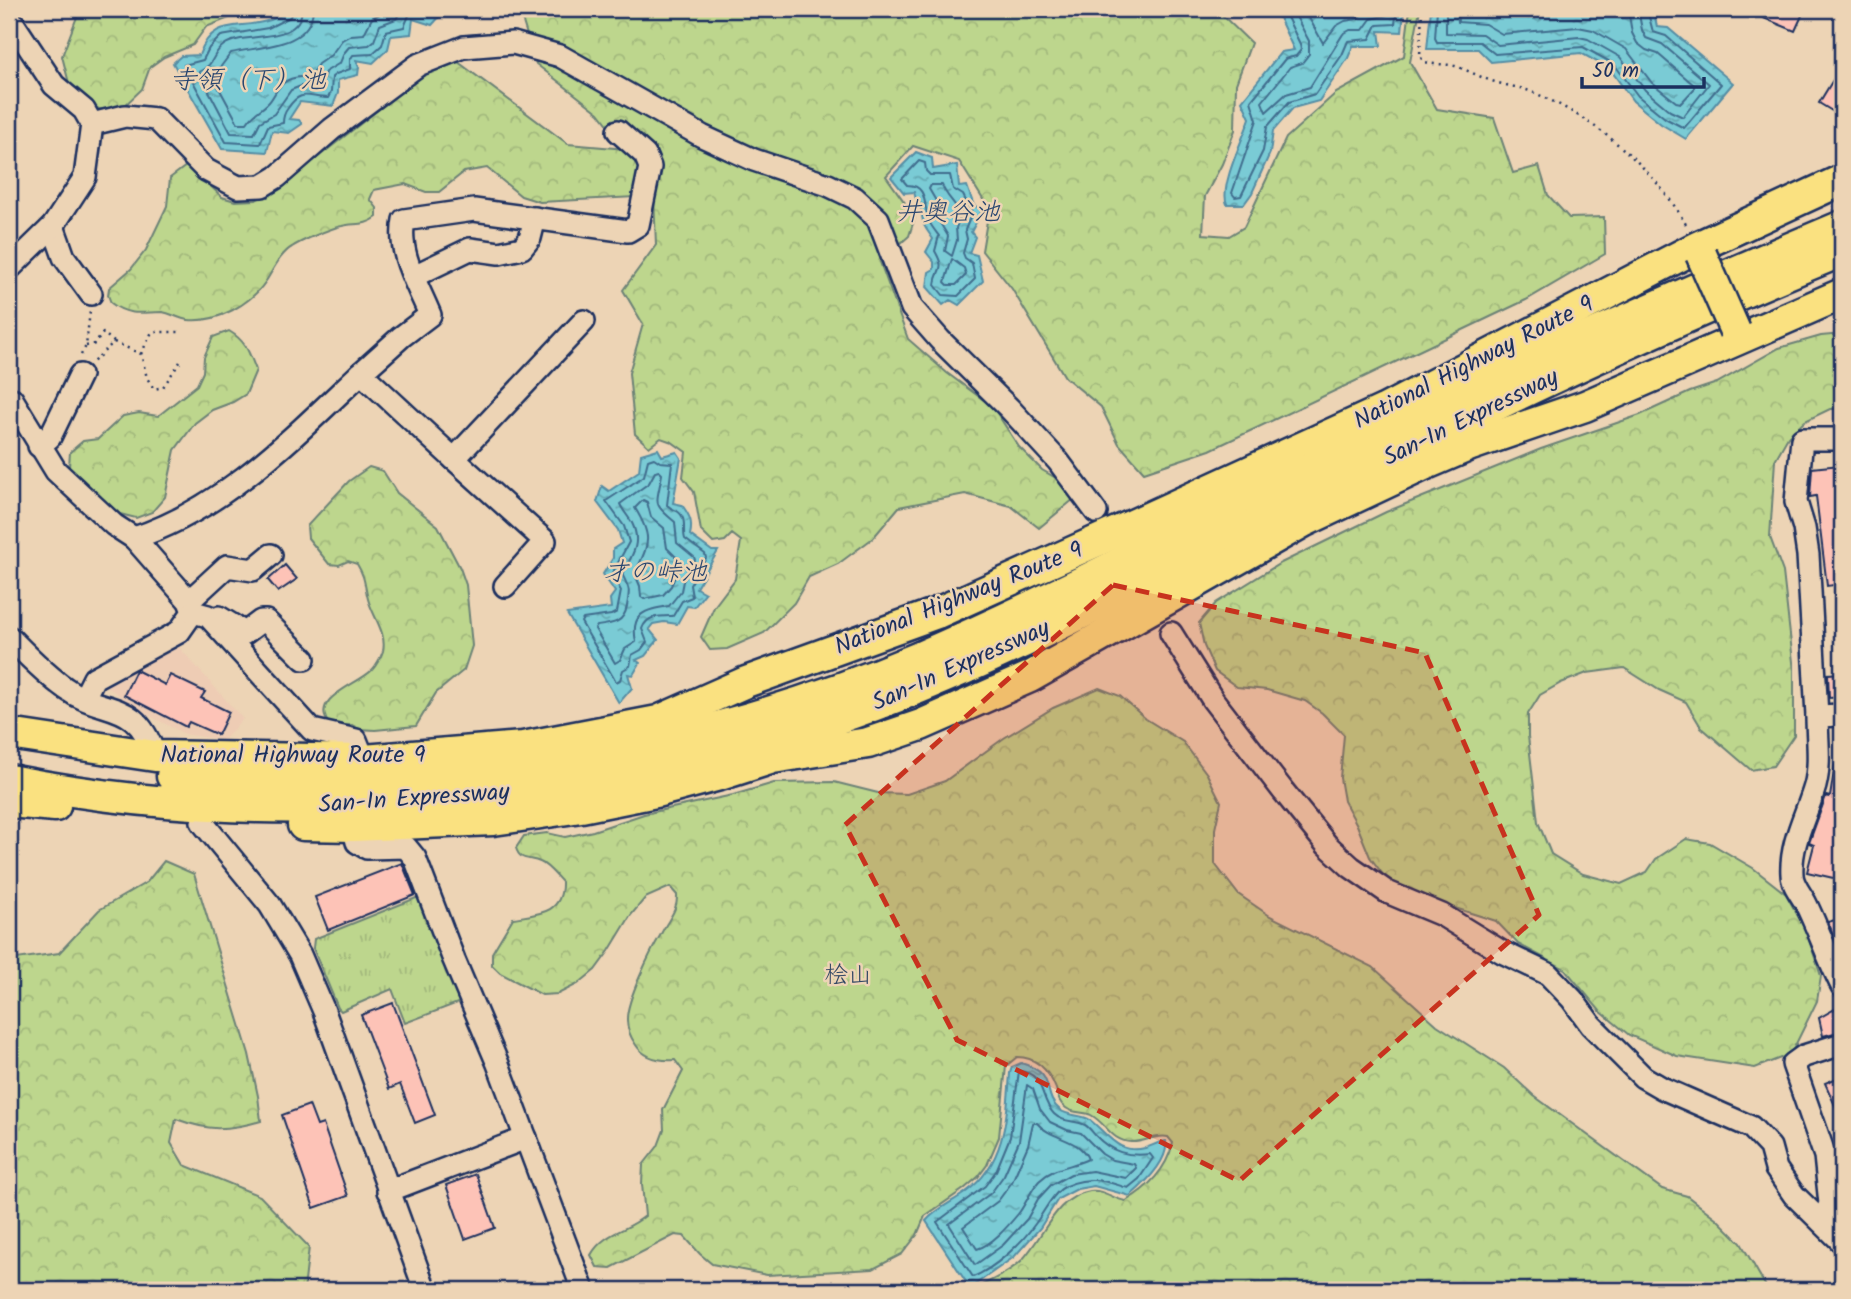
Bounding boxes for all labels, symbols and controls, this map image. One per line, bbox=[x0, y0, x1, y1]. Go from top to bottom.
scale bar bbox=[1582, 46, 1704, 90]
text: 50 m bbox=[1592, 55, 1639, 88]
water label: 寺領（下）池 bbox=[170, 60, 327, 102]
water label: 井奥谷池 bbox=[896, 192, 1001, 234]
street label: National Highway Route 9 bbox=[1347, 285, 1601, 441]
street label: San-In Expressway bbox=[1376, 358, 1566, 477]
street label: National Highway Route 9 bbox=[829, 531, 1089, 667]
water label: 才の峠池 bbox=[603, 552, 708, 594]
street label: San-In Expressway bbox=[866, 609, 1057, 723]
street label: National Highway Route 9 bbox=[160, 736, 426, 775]
street label: San-In Expressway bbox=[317, 773, 512, 825]
park label: 桧山 bbox=[824, 956, 872, 995]

